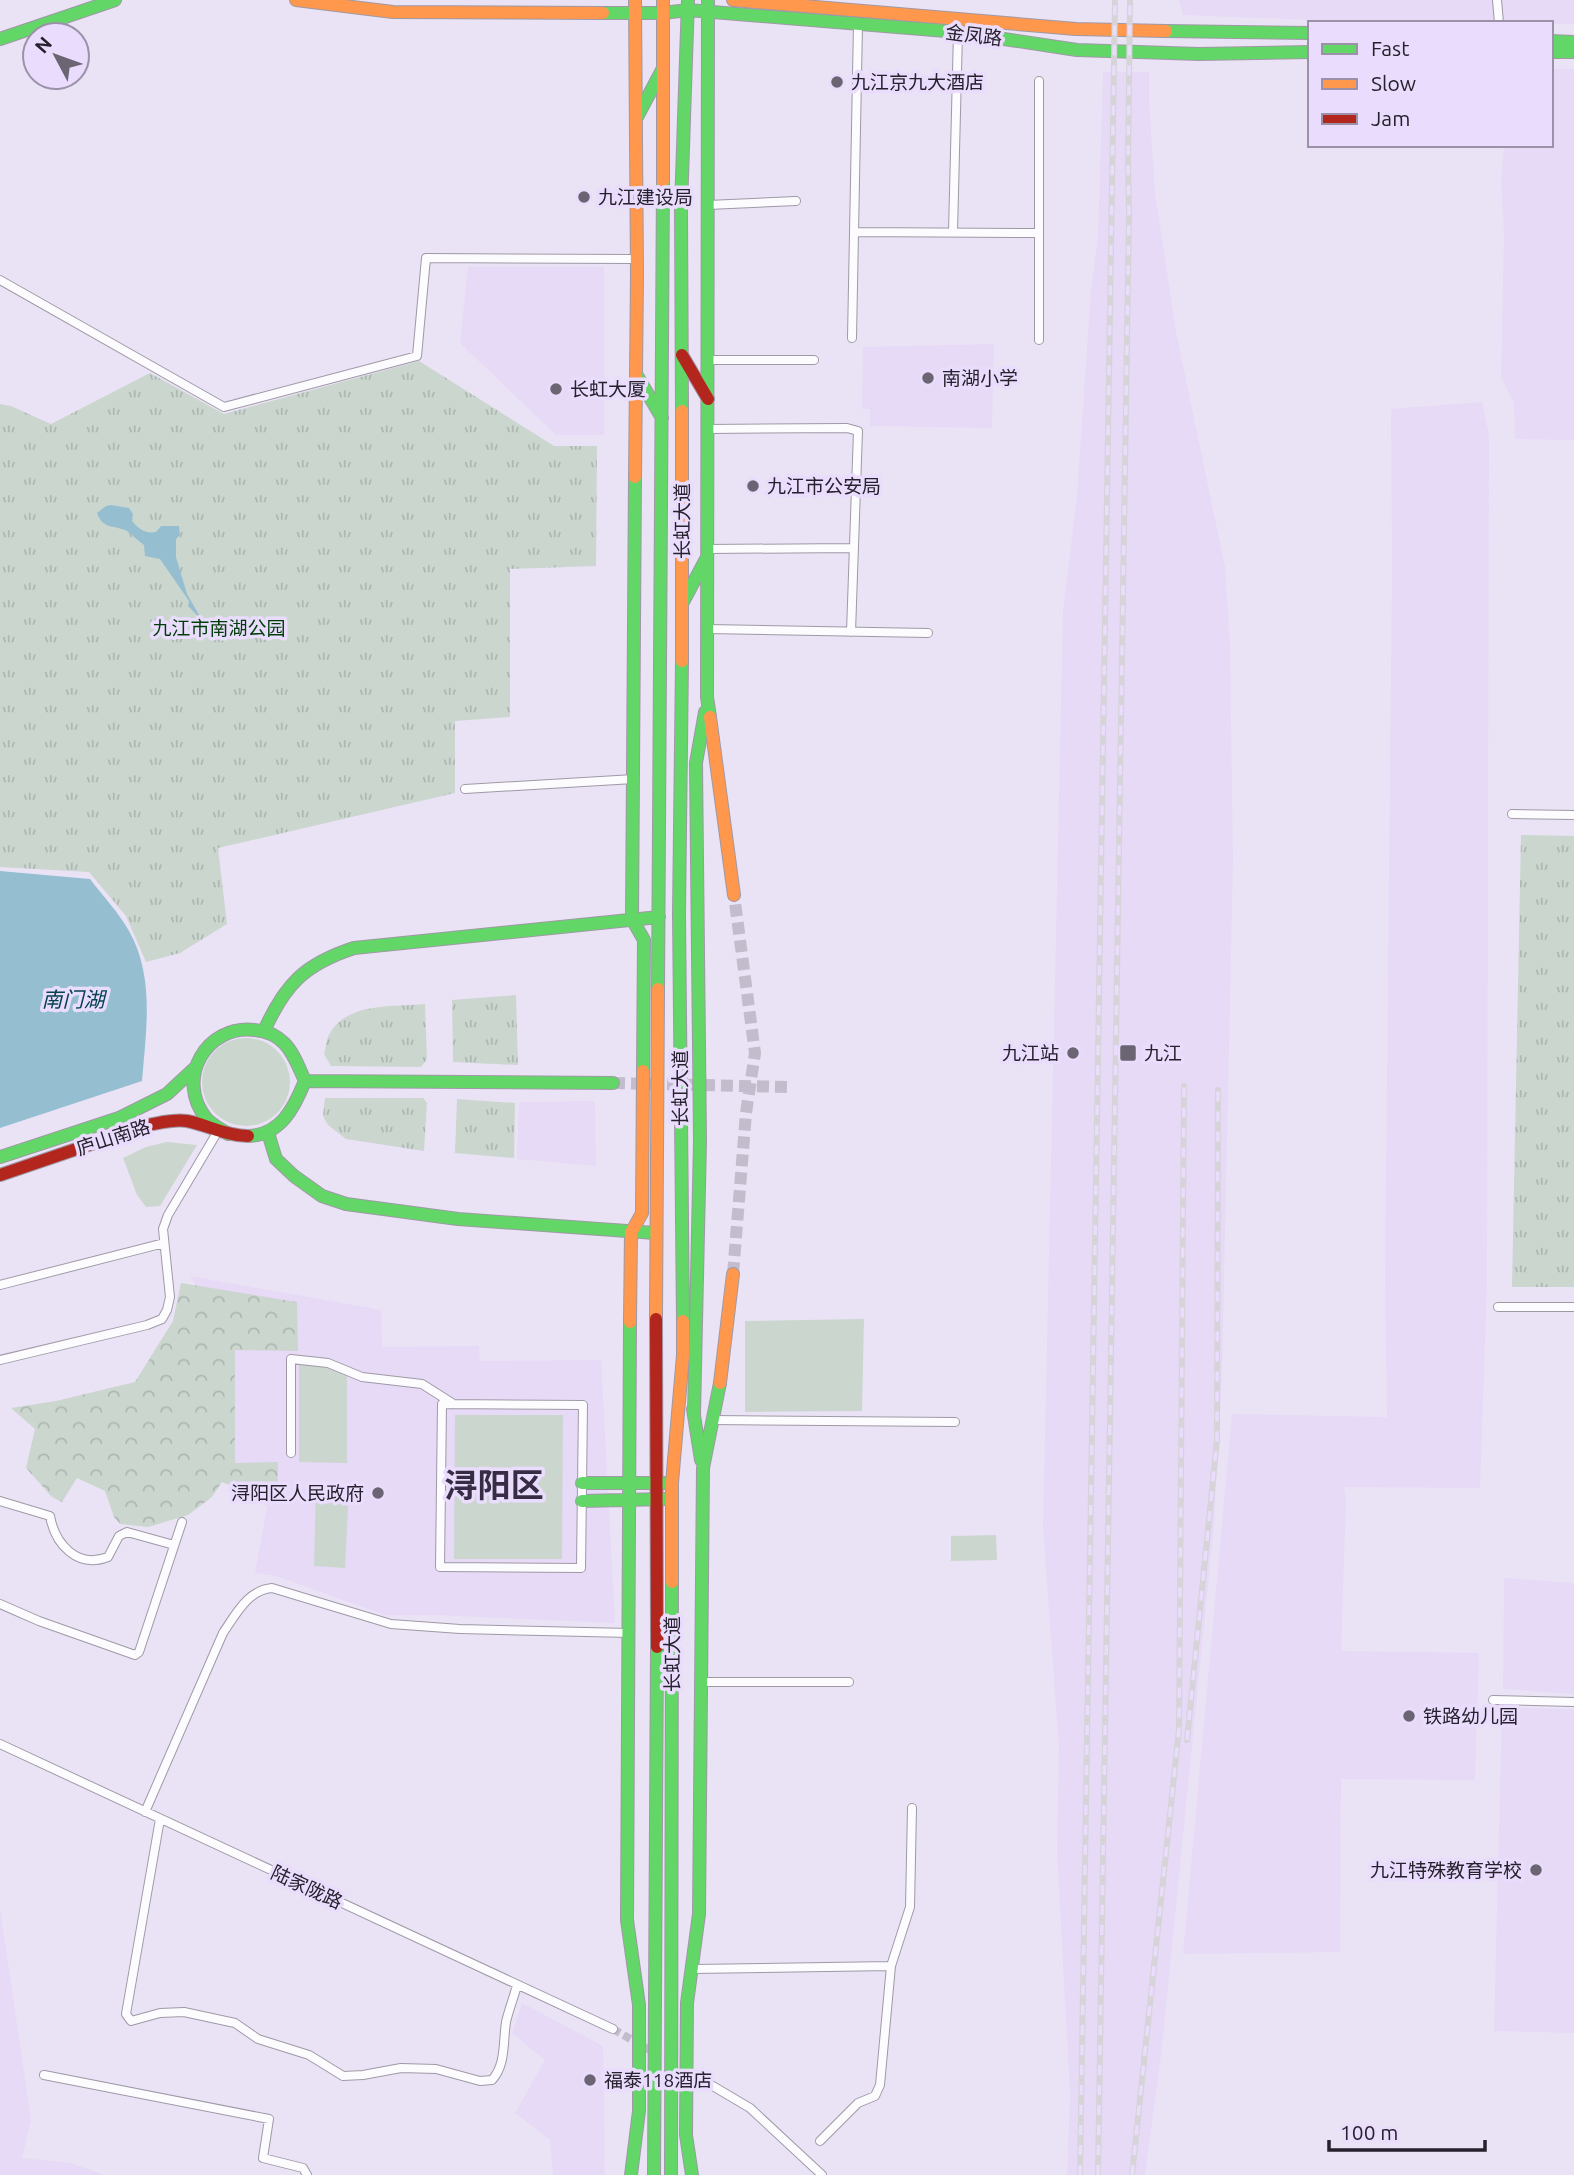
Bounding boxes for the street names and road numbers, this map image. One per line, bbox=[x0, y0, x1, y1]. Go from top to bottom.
street label: 金凤路 bbox=[944, 21, 1004, 49]
street label: 长虹大道 bbox=[671, 483, 693, 559]
street label: 长虹大道 bbox=[669, 1050, 691, 1126]
street label: 庐山南路 bbox=[73, 1115, 153, 1159]
street label: 长虹大道 bbox=[661, 1616, 683, 1692]
street label: 陆家陇路 bbox=[268, 1861, 346, 1913]

